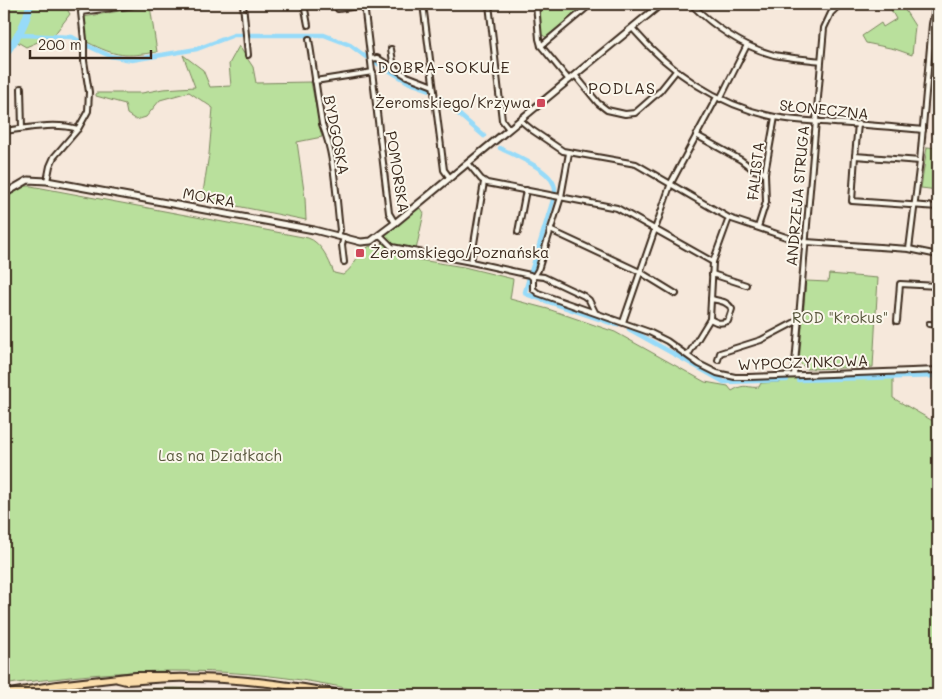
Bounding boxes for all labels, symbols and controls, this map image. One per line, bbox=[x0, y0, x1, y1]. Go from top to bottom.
scale bar bbox=[30, 28, 151, 60]
text: 200 m bbox=[38, 34, 82, 54]
district label: DOBRA-SOKULE bbox=[377, 56, 511, 77]
district label: PODLAS bbox=[588, 77, 656, 98]
place label: Żeromskiego/Krzywa bbox=[375, 92, 531, 112]
street label: BYDGOSKA bbox=[319, 93, 354, 176]
street label: SŁONECZNA bbox=[778, 94, 870, 124]
marker: Żeromskiego/Krzywa bbox=[535, 97, 547, 109]
street label: ANDRZEJA STRUGA bbox=[781, 125, 813, 267]
street label: POMORSKA bbox=[382, 130, 414, 214]
street label: FALISTA bbox=[742, 141, 768, 201]
street label: MOKRA bbox=[181, 183, 237, 211]
place label: Żeromskiego/Poznańska bbox=[370, 242, 549, 262]
marker: Żeromskiego/Poznańska bbox=[354, 247, 366, 259]
park label: ROD "Krokus" bbox=[792, 307, 888, 327]
street label: WYPOCZYNKOWA bbox=[738, 350, 868, 374]
park label: Las na Działkach bbox=[158, 445, 282, 465]

